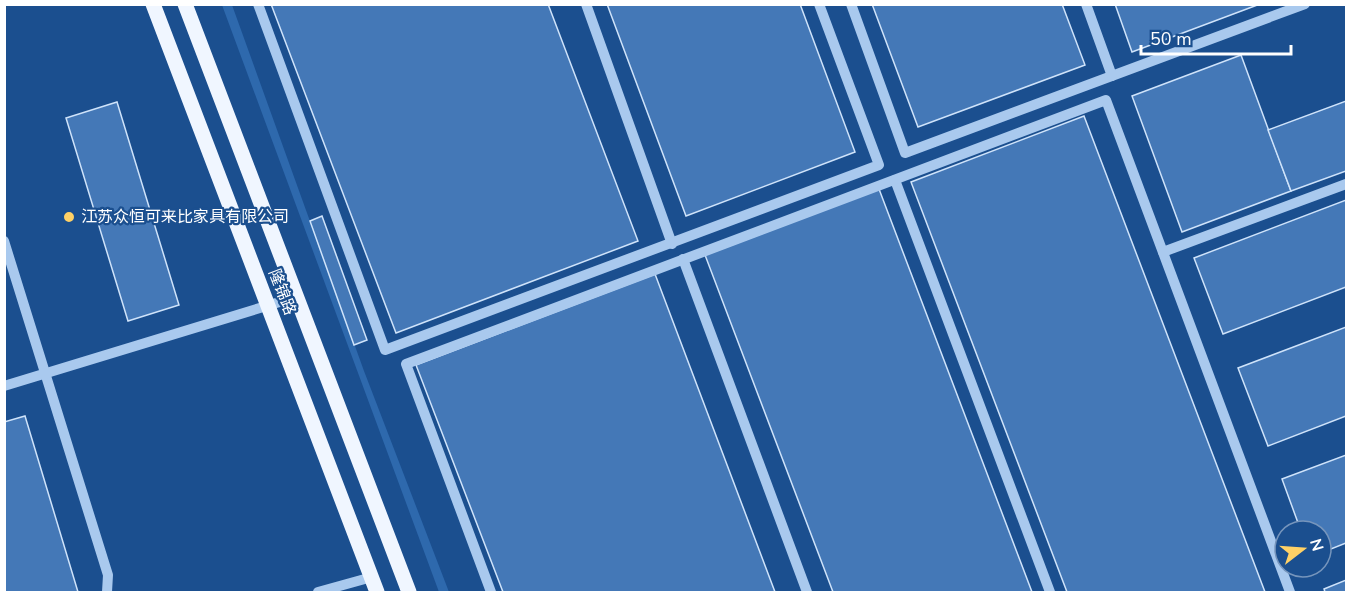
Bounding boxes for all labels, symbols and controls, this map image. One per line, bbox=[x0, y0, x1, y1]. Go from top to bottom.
scale bar bbox=[1141, 18, 1291, 56]
text: 50 m bbox=[1150, 27, 1192, 51]
place label: 江苏众恒可来比家具有限公司 bbox=[81, 206, 289, 228]
marker: 江苏众恒可来比家具有限公司 bbox=[62, 210, 76, 224]
street label: 隆锦路 bbox=[263, 266, 301, 318]
north arrow bbox=[1273, 519, 1333, 579]
text: N bbox=[1304, 536, 1329, 554]

